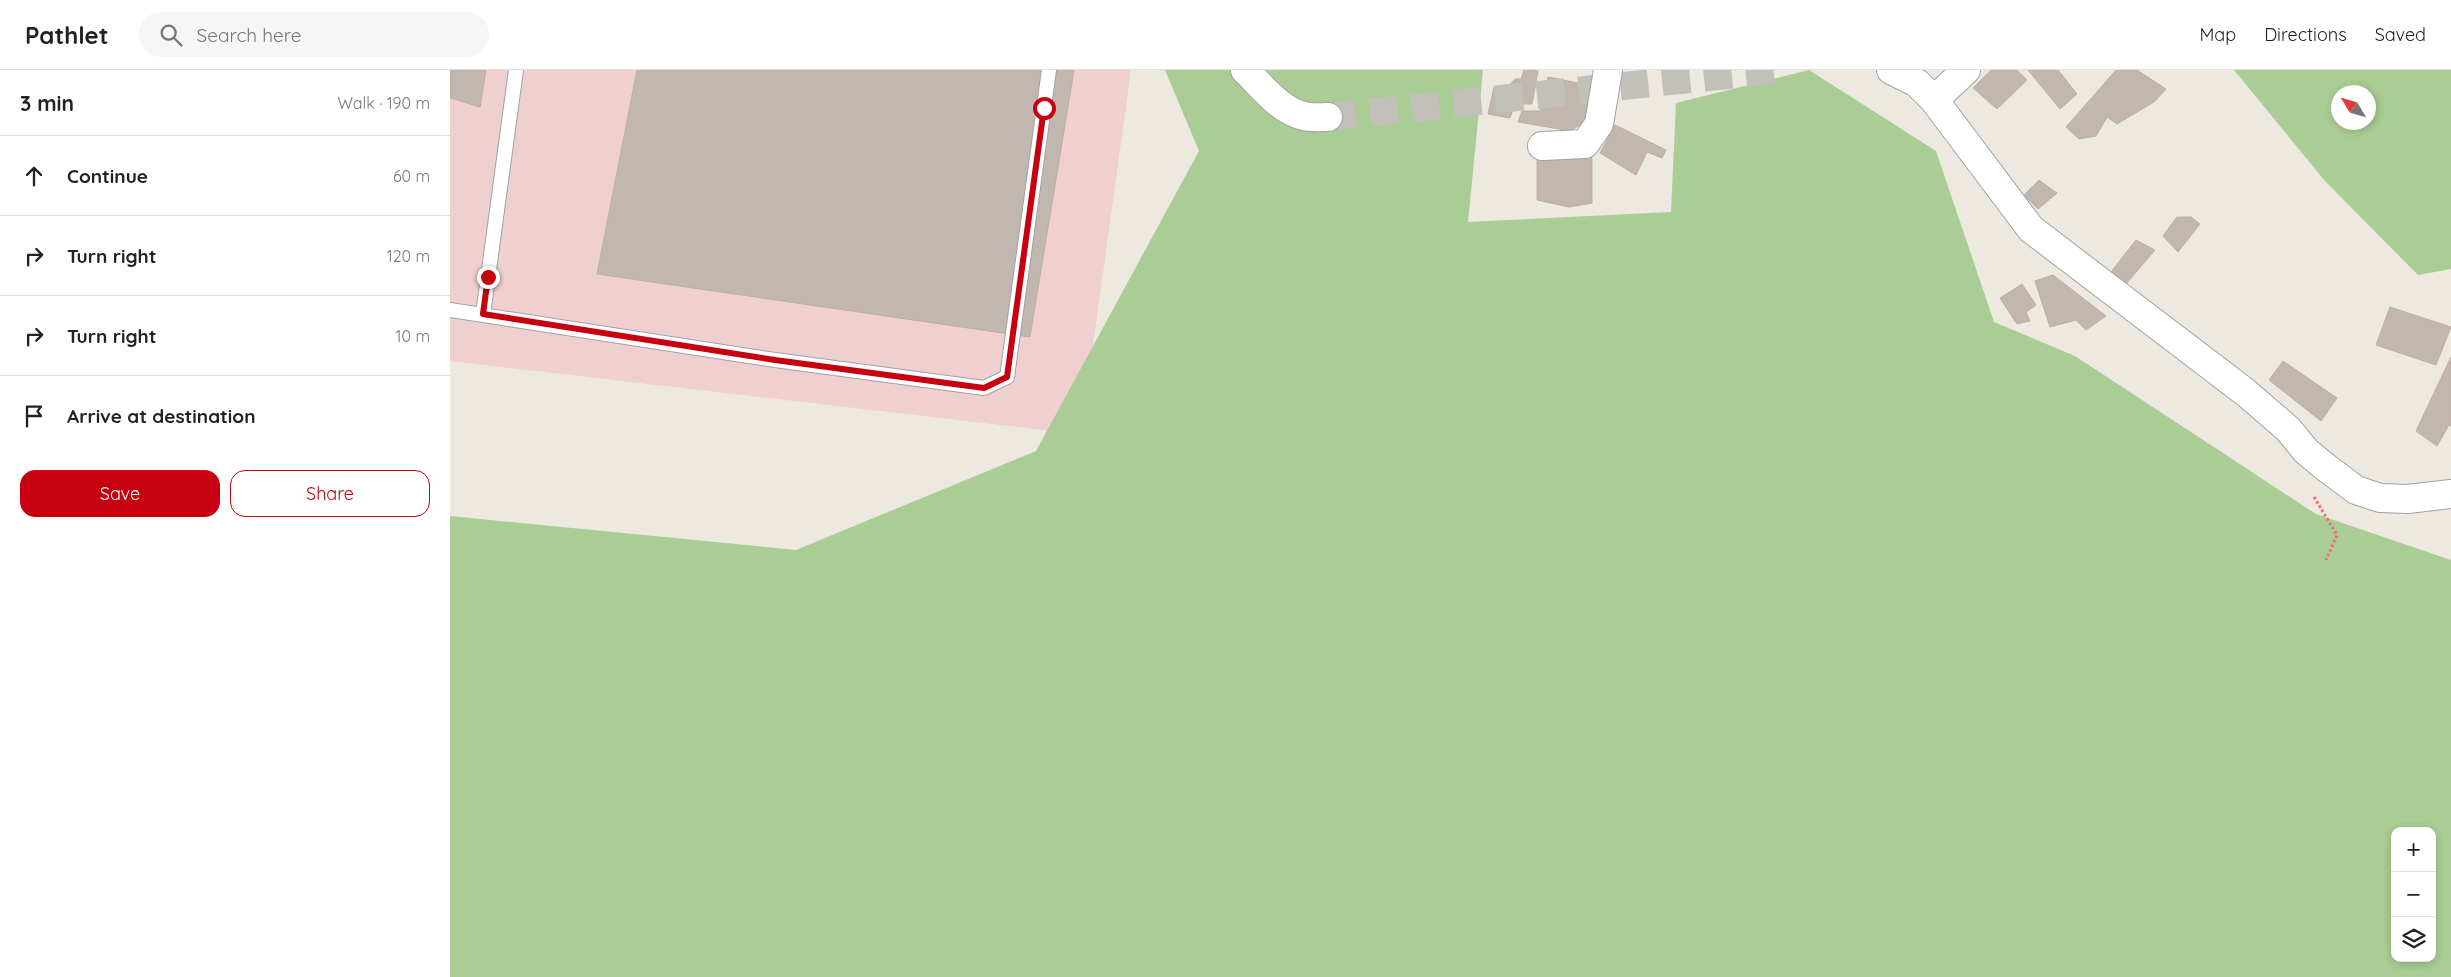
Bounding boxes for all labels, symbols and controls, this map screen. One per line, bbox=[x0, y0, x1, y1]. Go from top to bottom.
search box bbox=[139, 12, 489, 57]
text: Pathlet bbox=[25, 20, 109, 50]
icon: search bbox=[157, 21, 185, 49]
text: Search here bbox=[197, 23, 301, 47]
text: Map bbox=[2199, 23, 2236, 46]
text: Directions bbox=[2264, 23, 2347, 46]
text: Saved bbox=[2375, 23, 2426, 46]
north arrow bbox=[2331, 85, 2376, 130]
text: 3 min bbox=[20, 90, 74, 116]
text: Walk · 190 m bbox=[338, 93, 430, 113]
route start bbox=[1033, 97, 1056, 120]
icon: ahead bbox=[20, 162, 48, 190]
text: Continue bbox=[67, 164, 148, 188]
text: 60 m bbox=[393, 166, 430, 186]
icon: right bbox=[20, 242, 48, 270]
text: Turn right bbox=[67, 244, 156, 268]
text: 120 m bbox=[387, 246, 430, 266]
route end bbox=[477, 266, 500, 289]
icon: right bbox=[20, 322, 48, 350]
text: Turn right bbox=[67, 324, 156, 348]
text: 10 m bbox=[396, 326, 430, 346]
icon: arrive bbox=[20, 402, 48, 430]
text: Arrive at destination bbox=[67, 404, 256, 428]
button: Save bbox=[20, 470, 220, 517]
button: Share bbox=[230, 470, 430, 517]
map controls bbox=[2391, 827, 2436, 962]
button: + bbox=[2391, 827, 2436, 872]
button: − bbox=[2391, 872, 2436, 917]
button: layers bbox=[2391, 917, 2436, 962]

